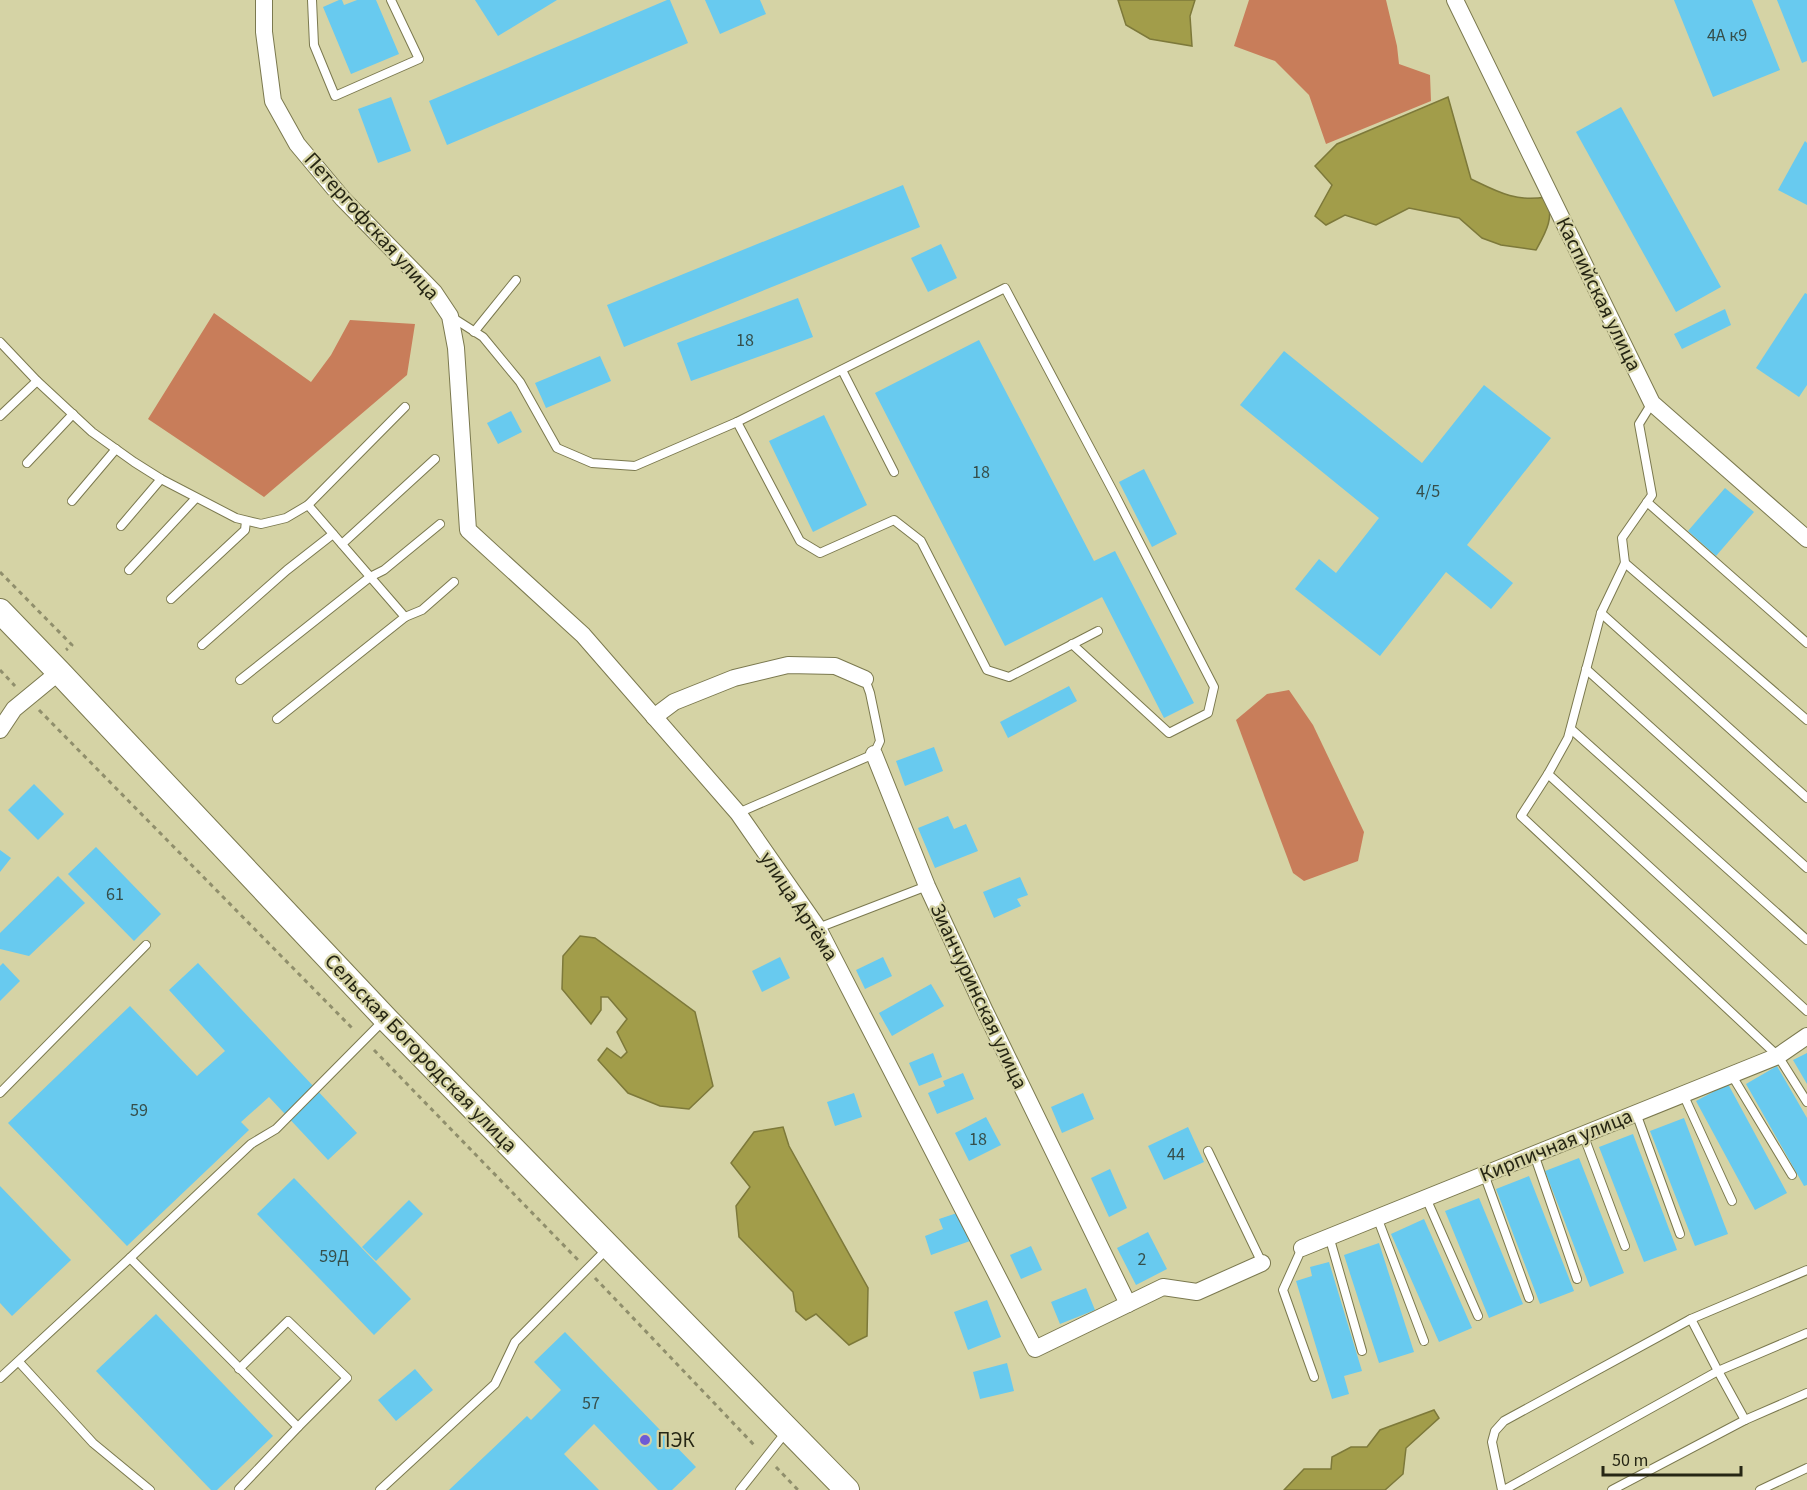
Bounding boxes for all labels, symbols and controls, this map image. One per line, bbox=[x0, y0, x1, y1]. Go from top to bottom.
house number: 4А к9 bbox=[1707, 23, 1747, 48]
street label: Петергофская улица bbox=[297, 145, 447, 307]
street label: Каспийская улица bbox=[1549, 212, 1649, 376]
house number: 18 bbox=[736, 328, 754, 353]
house number: 18 bbox=[972, 460, 990, 485]
house number: 4/5 bbox=[1416, 479, 1440, 504]
street label: улица Артёма bbox=[752, 845, 846, 967]
house number: 61 bbox=[106, 882, 124, 907]
street label: Зианчуринская улица bbox=[923, 898, 1035, 1094]
street label: Сельская Богородская улица bbox=[318, 947, 524, 1159]
house number: 59 bbox=[130, 1098, 148, 1123]
street label: Кирпичная улица bbox=[1475, 1101, 1637, 1189]
house number: 18 bbox=[969, 1127, 987, 1152]
house number: 44 bbox=[1167, 1142, 1185, 1167]
house number: 59Д bbox=[319, 1244, 349, 1269]
house number: 2 bbox=[1138, 1247, 1147, 1272]
house number: 57 bbox=[582, 1391, 600, 1416]
place label: ПЭК bbox=[657, 1425, 696, 1455]
marker: ПЭК bbox=[638, 1433, 652, 1447]
scale bar bbox=[1603, 1439, 1741, 1477]
text: 50 m bbox=[1612, 1448, 1648, 1473]

